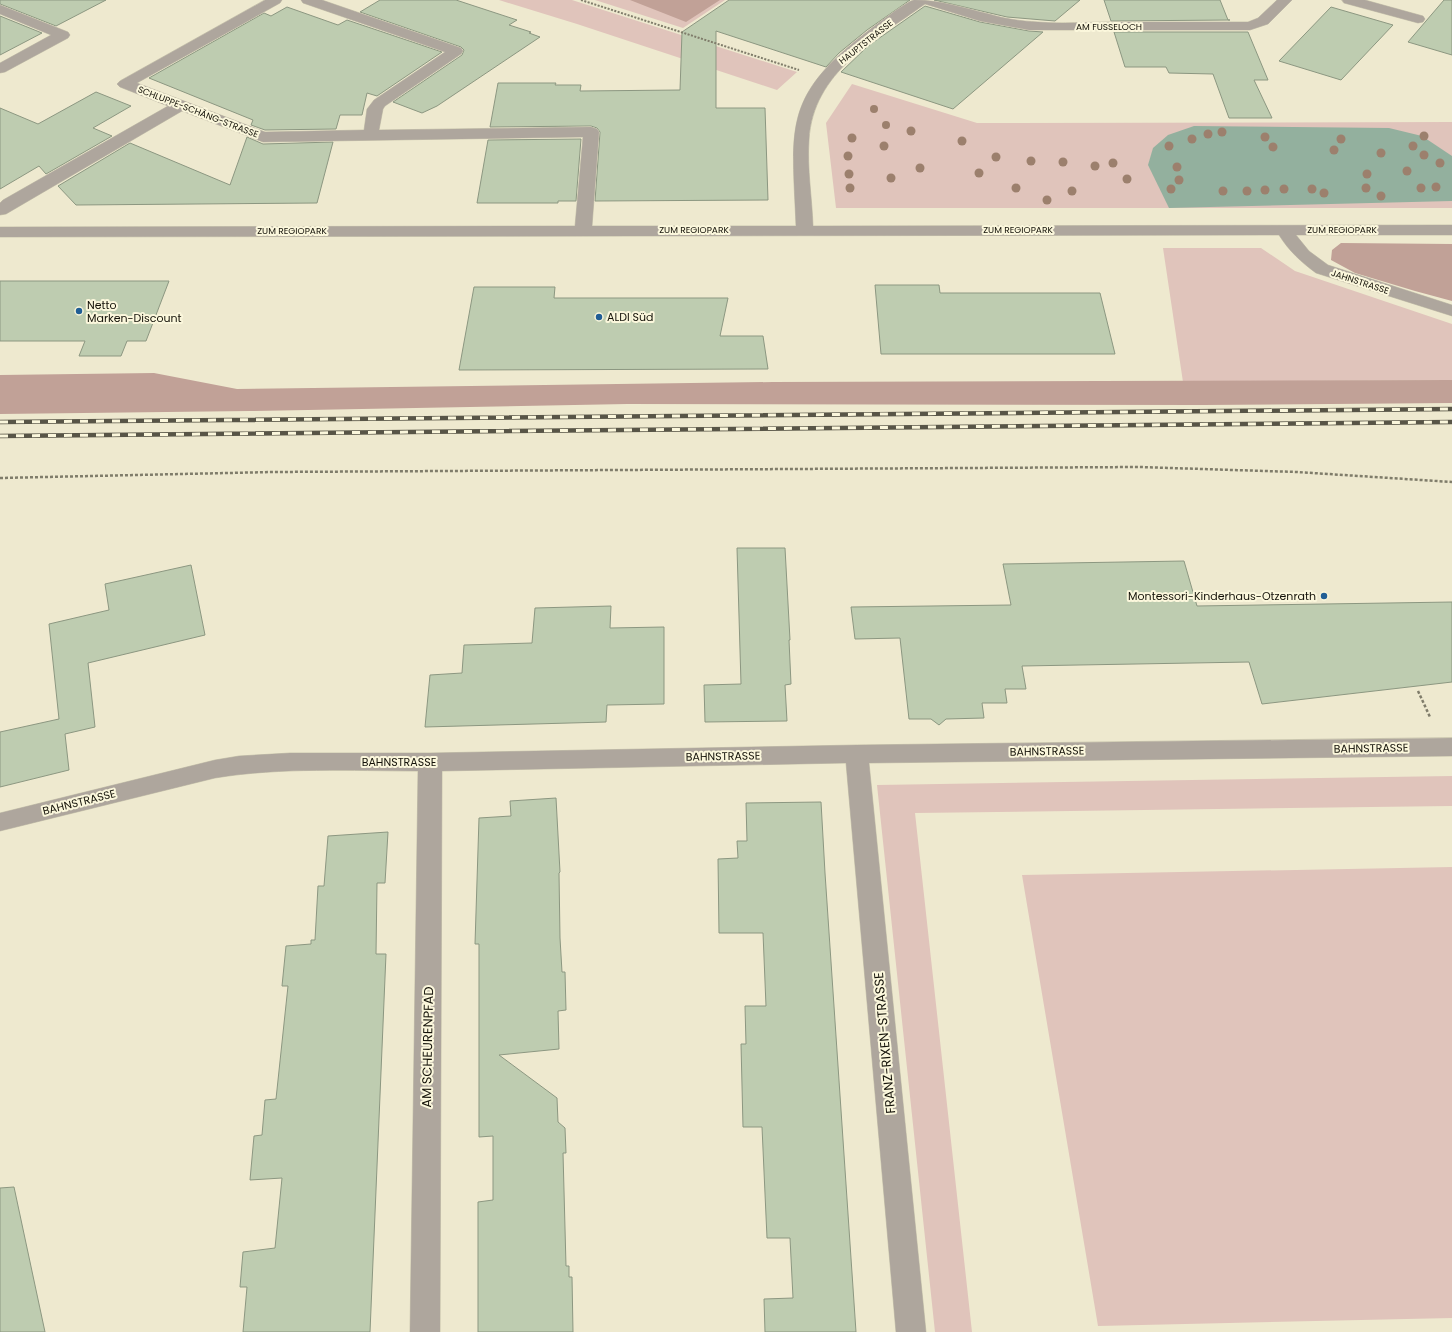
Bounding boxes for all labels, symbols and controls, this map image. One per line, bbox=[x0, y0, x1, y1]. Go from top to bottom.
street label: HAUPTSTRASSE bbox=[837, 17, 896, 67]
street label: AM FUSSELOCH bbox=[1076, 21, 1142, 33]
street label: SCHLUPPE-SCHÄNG-STRASSE bbox=[136, 83, 260, 141]
street label: ZUM REGIOPARK bbox=[659, 224, 729, 236]
street label: ZUM REGIOPARK bbox=[983, 224, 1053, 236]
street label: ZUM REGIOPARK bbox=[1307, 224, 1377, 236]
street label: ZUM REGIOPARK bbox=[257, 225, 327, 237]
street label: JAHNSTRASSE bbox=[1329, 267, 1391, 297]
place label: Netto Marken-Discount bbox=[87, 297, 182, 326]
marker: Netto Marken-Discount bbox=[74, 306, 84, 316]
place label: ALDI Süd bbox=[607, 309, 654, 325]
marker: ALDI Süd bbox=[594, 312, 604, 322]
place label: Montessori-Kinderhaus-Otzenrath bbox=[1128, 588, 1316, 604]
marker: Montessori-Kinderhaus-Otzenrath bbox=[1319, 591, 1329, 601]
street label: BAHNSTRASSE bbox=[1334, 739, 1408, 757]
street label: BAHNSTRASSE bbox=[1010, 742, 1084, 760]
street label: BAHNSTRASSE bbox=[686, 747, 760, 765]
street label: BAHNSTRASSE bbox=[362, 754, 436, 770]
street label: BAHNSTRASSE bbox=[41, 785, 117, 819]
street label: FRANZ-RIXEN-STRASSE bbox=[869, 971, 900, 1114]
street label: AM SCHEURENPFAD bbox=[417, 986, 438, 1108]

